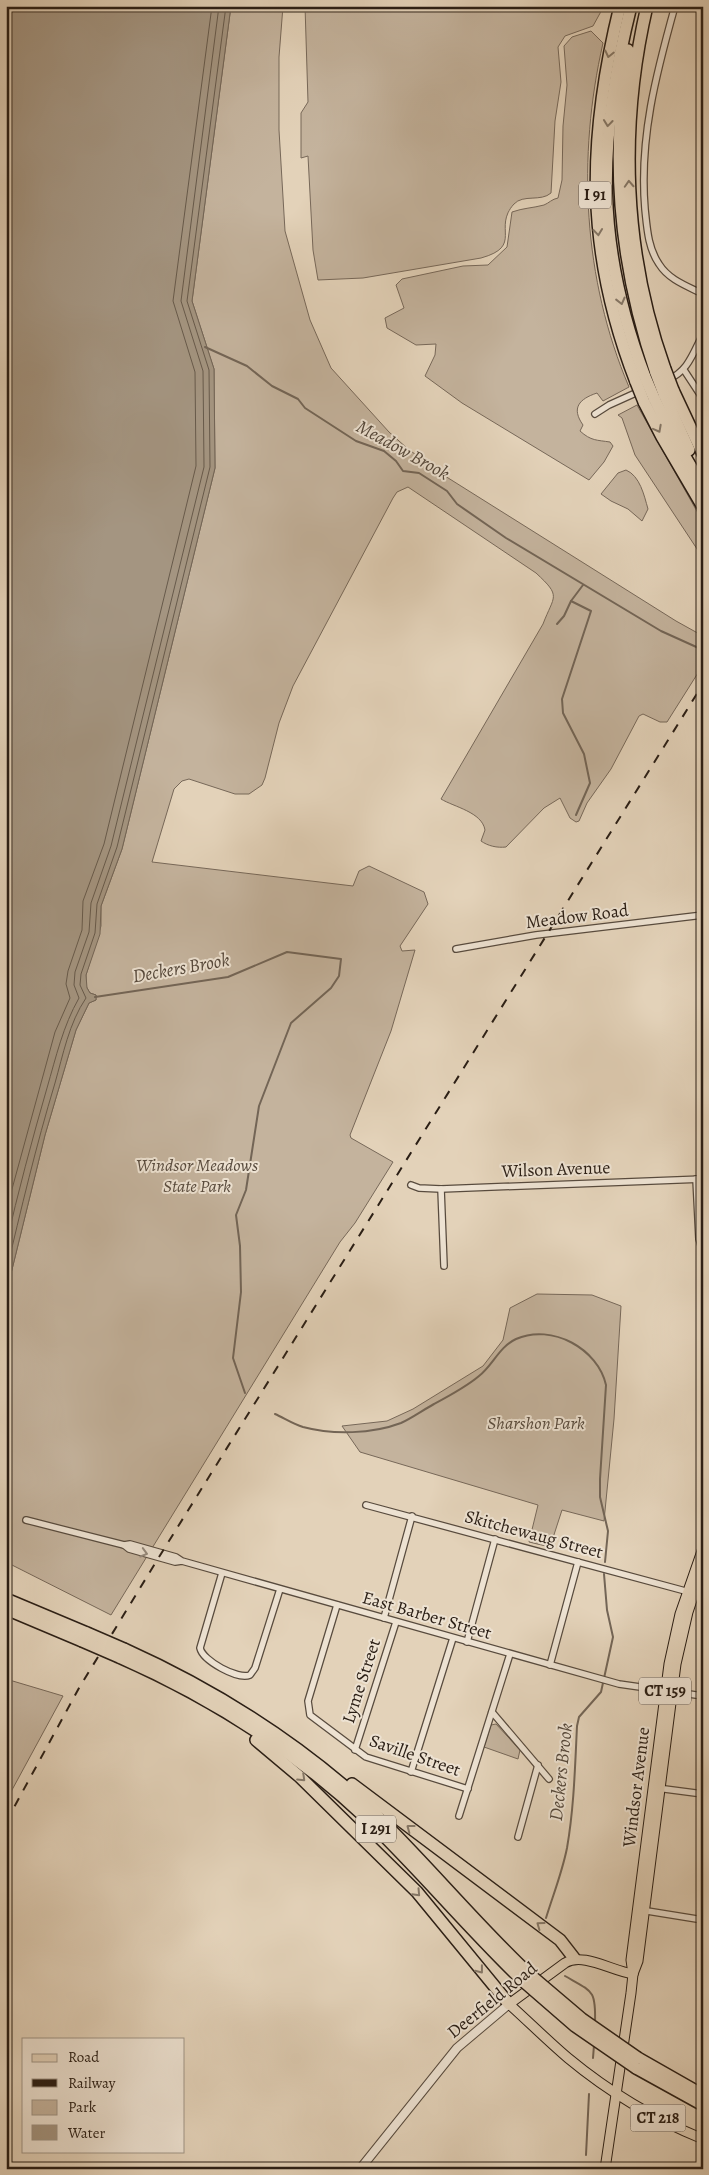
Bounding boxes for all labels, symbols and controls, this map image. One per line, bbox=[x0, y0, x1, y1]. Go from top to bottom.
one-way arrow bbox=[604, 49, 615, 58]
one-way arrow bbox=[603, 119, 614, 127]
one-way arrow bbox=[624, 180, 635, 188]
road number: I 91 bbox=[579, 182, 611, 208]
one-way arrow bbox=[592, 229, 603, 237]
one-way arrow bbox=[615, 297, 625, 305]
water label: Meadow Brook bbox=[352, 414, 454, 486]
one-way arrow bbox=[652, 424, 662, 433]
street label: Meadow Road bbox=[524, 898, 630, 934]
water label: Deckers Brook bbox=[130, 947, 232, 989]
park label: Windsor Meadows State Park bbox=[136, 1153, 258, 1198]
street label: Wilson Avenue bbox=[500, 1155, 611, 1183]
park label: Sharshon Park bbox=[487, 1411, 585, 1435]
street label: Skitchewaug Street bbox=[462, 1504, 606, 1564]
one-way arrow bbox=[139, 1547, 148, 1558]
street label: East Barber Street bbox=[360, 1585, 494, 1645]
street label: Lyme Street bbox=[336, 1635, 386, 1726]
road number: CT 159 bbox=[639, 1678, 691, 1704]
water label: Deckers Brook bbox=[543, 1722, 579, 1822]
street label: Windsor Avenue bbox=[617, 1726, 655, 1849]
street label: Saville Street bbox=[366, 1728, 464, 1782]
one-way arrow bbox=[296, 1772, 305, 1781]
road number: I 291 bbox=[356, 1816, 396, 1842]
one-way arrow bbox=[406, 1825, 416, 1834]
one-way arrow bbox=[411, 1887, 420, 1896]
one-way arrow bbox=[536, 1922, 545, 1931]
street label: Deerfield Road bbox=[442, 1956, 542, 2044]
one-way arrow bbox=[474, 1964, 482, 1973]
legend bbox=[22, 2038, 185, 2152]
text: Road bbox=[68, 2047, 100, 2067]
text: Railway bbox=[68, 2073, 116, 2093]
text: Park bbox=[68, 2097, 97, 2117]
road number: CT 218 bbox=[630, 2104, 686, 2132]
text: Water bbox=[67, 2123, 105, 2143]

